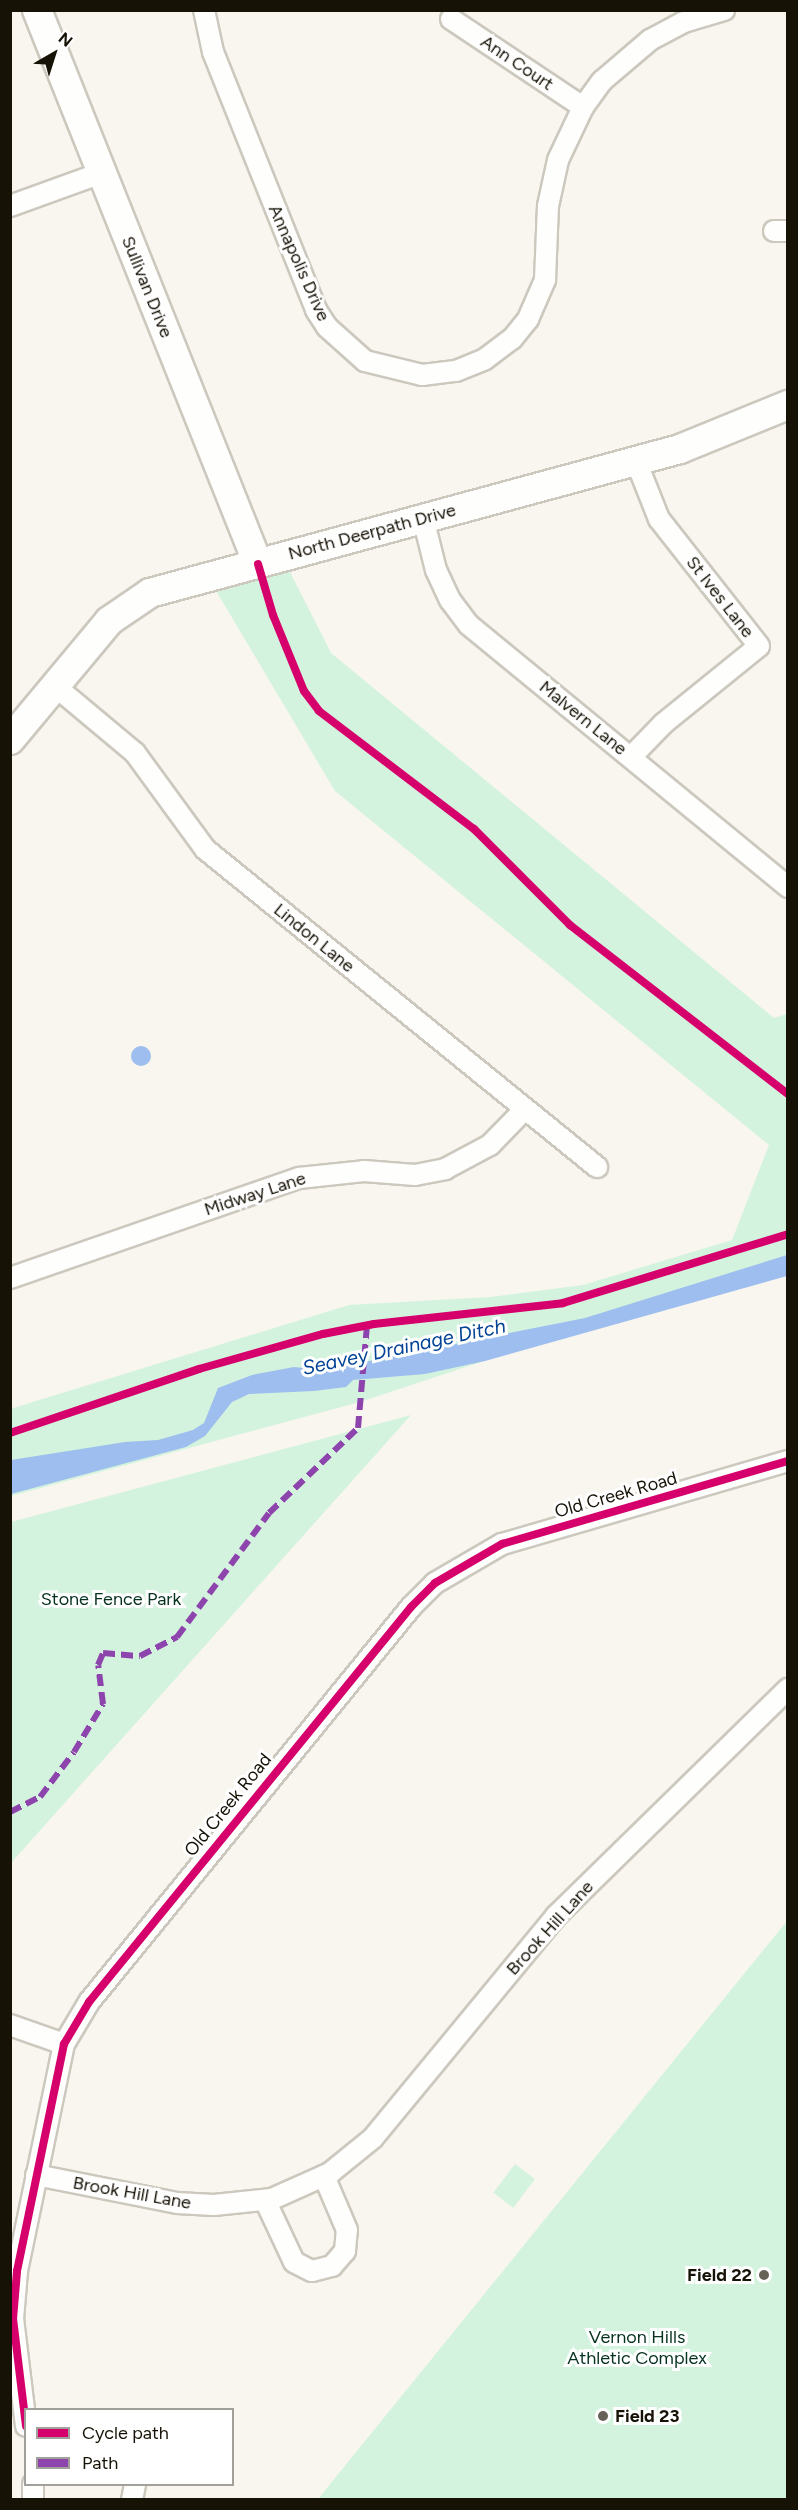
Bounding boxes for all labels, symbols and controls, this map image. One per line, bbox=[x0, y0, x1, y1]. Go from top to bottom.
north arrow bbox=[24, 24, 84, 84]
text: N bbox=[55, 28, 76, 51]
street label: Ann Court bbox=[477, 31, 557, 95]
street label: Annapolis Drive bbox=[264, 201, 334, 325]
street label: Sullivan Drive bbox=[117, 233, 177, 341]
street label: North Deerpath Drive bbox=[286, 499, 458, 565]
street label: St Ives Lane bbox=[682, 552, 758, 642]
street label: Malvern Lane bbox=[535, 676, 631, 760]
street label: Lindon Lane bbox=[269, 899, 359, 977]
street label: Midway Lane bbox=[202, 1167, 308, 1221]
water label: Seavey Drainage Ditch bbox=[300, 1314, 508, 1380]
street label: Old Creek Road bbox=[552, 1467, 680, 1523]
park label: Stone Fence Park bbox=[41, 1588, 181, 1610]
street label: Old Creek Road bbox=[180, 1749, 276, 1861]
street label: Brook Hill Lane bbox=[502, 1876, 598, 1980]
street label: Brook Hill Lane bbox=[71, 2172, 193, 2214]
place label: Field 22 bbox=[687, 2264, 752, 2286]
marker: Field 22 bbox=[757, 2268, 771, 2282]
park label: Vernon Hills Athletic Complex bbox=[567, 2327, 707, 2370]
place label: Field 23 bbox=[615, 2405, 680, 2427]
legend bbox=[24, 2408, 234, 2486]
marker: Field 23 bbox=[596, 2409, 610, 2423]
text: Cycle path bbox=[82, 2422, 169, 2444]
text: Path bbox=[82, 2452, 118, 2474]

